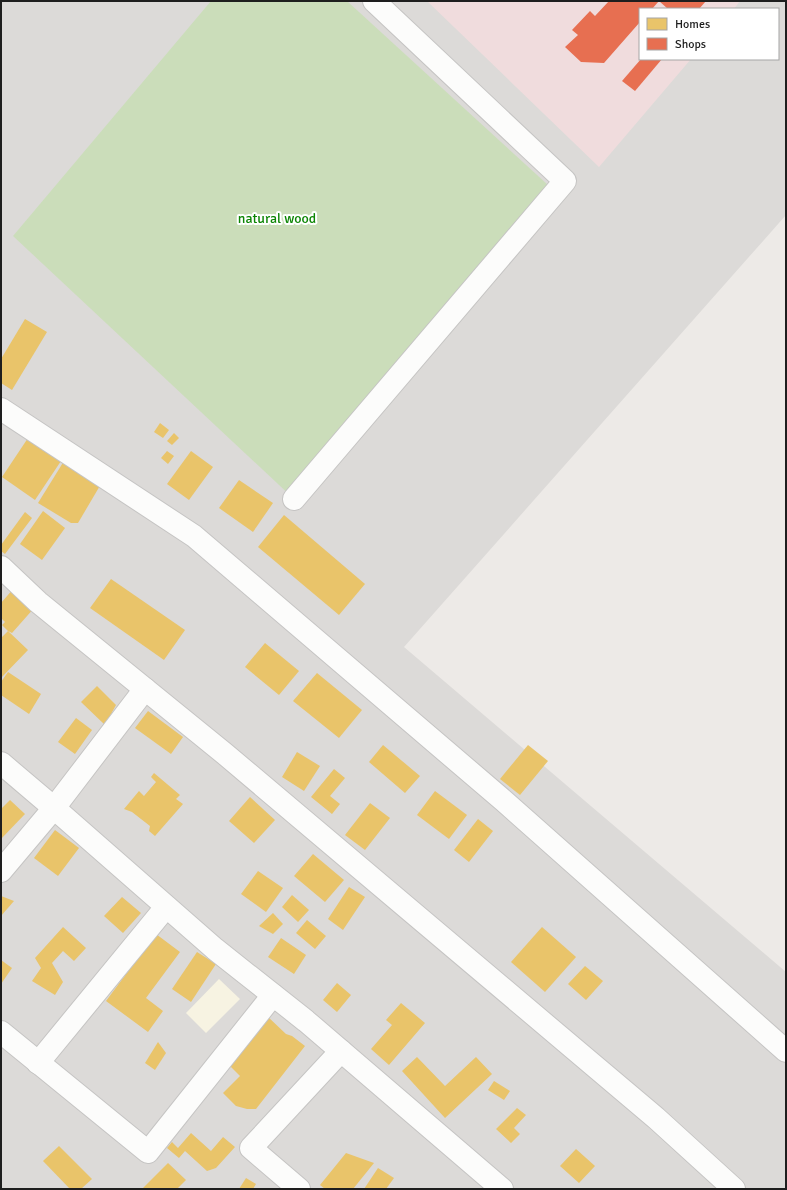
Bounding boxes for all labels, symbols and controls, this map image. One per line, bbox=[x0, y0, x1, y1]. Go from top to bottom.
legend bbox=[639, 8, 779, 60]
text: Homes bbox=[675, 17, 710, 32]
text: Shops bbox=[675, 37, 706, 52]
park label: natural wood bbox=[238, 210, 316, 227]

